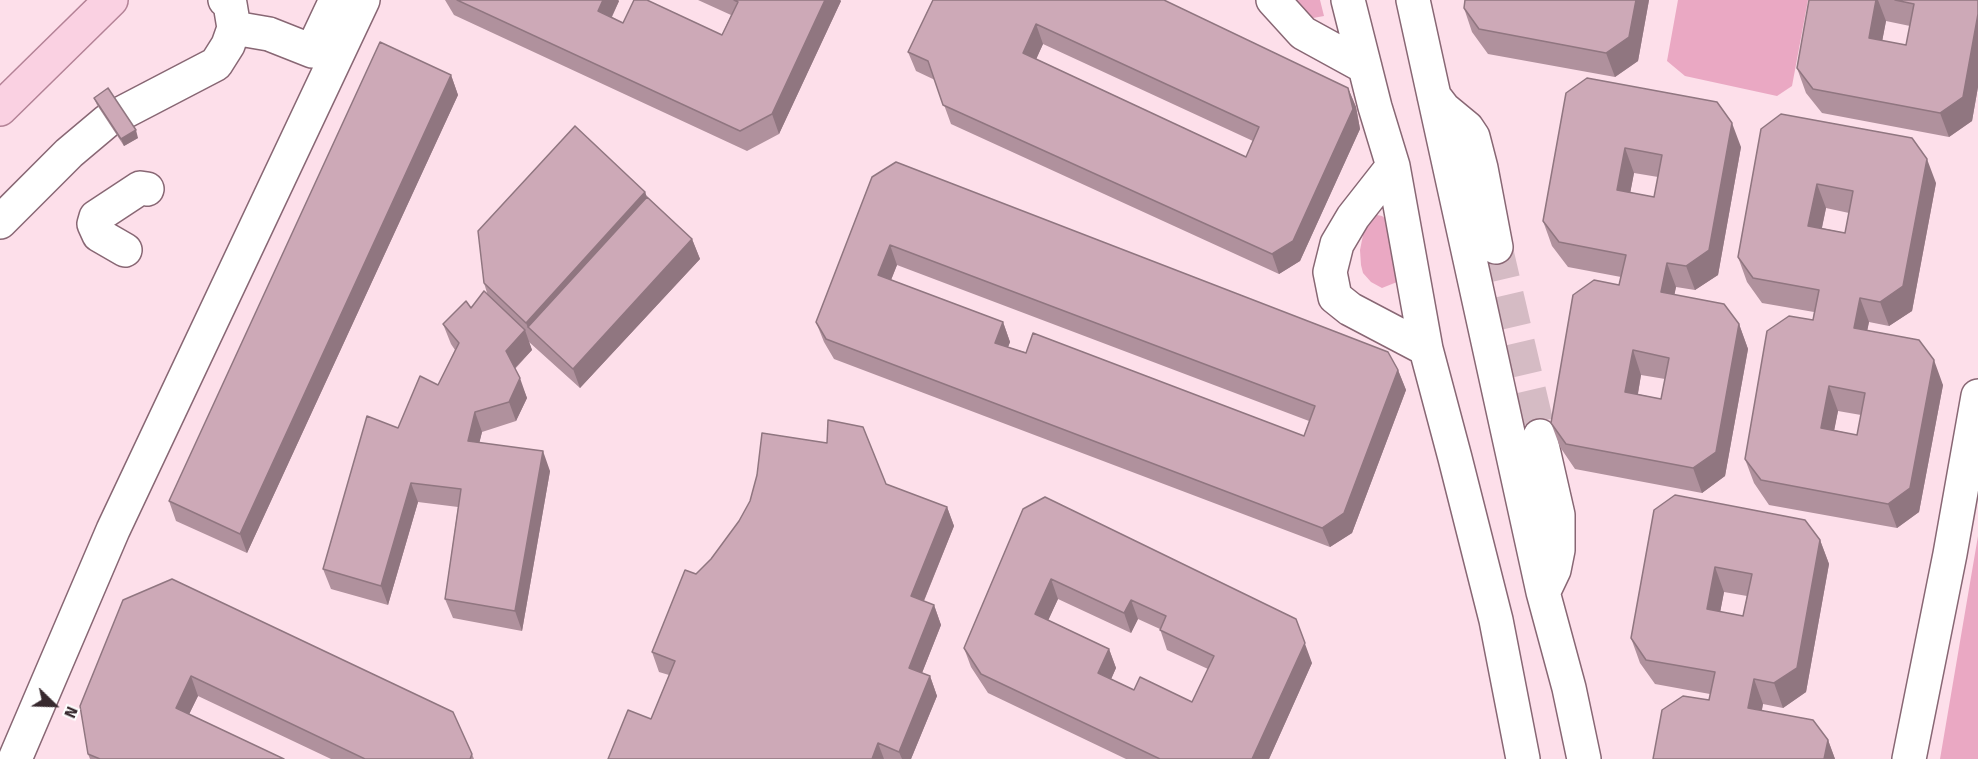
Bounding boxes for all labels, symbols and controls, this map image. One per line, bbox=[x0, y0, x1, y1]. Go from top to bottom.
north arrow bbox=[24, 675, 84, 735]
text: N bbox=[60, 704, 82, 721]

